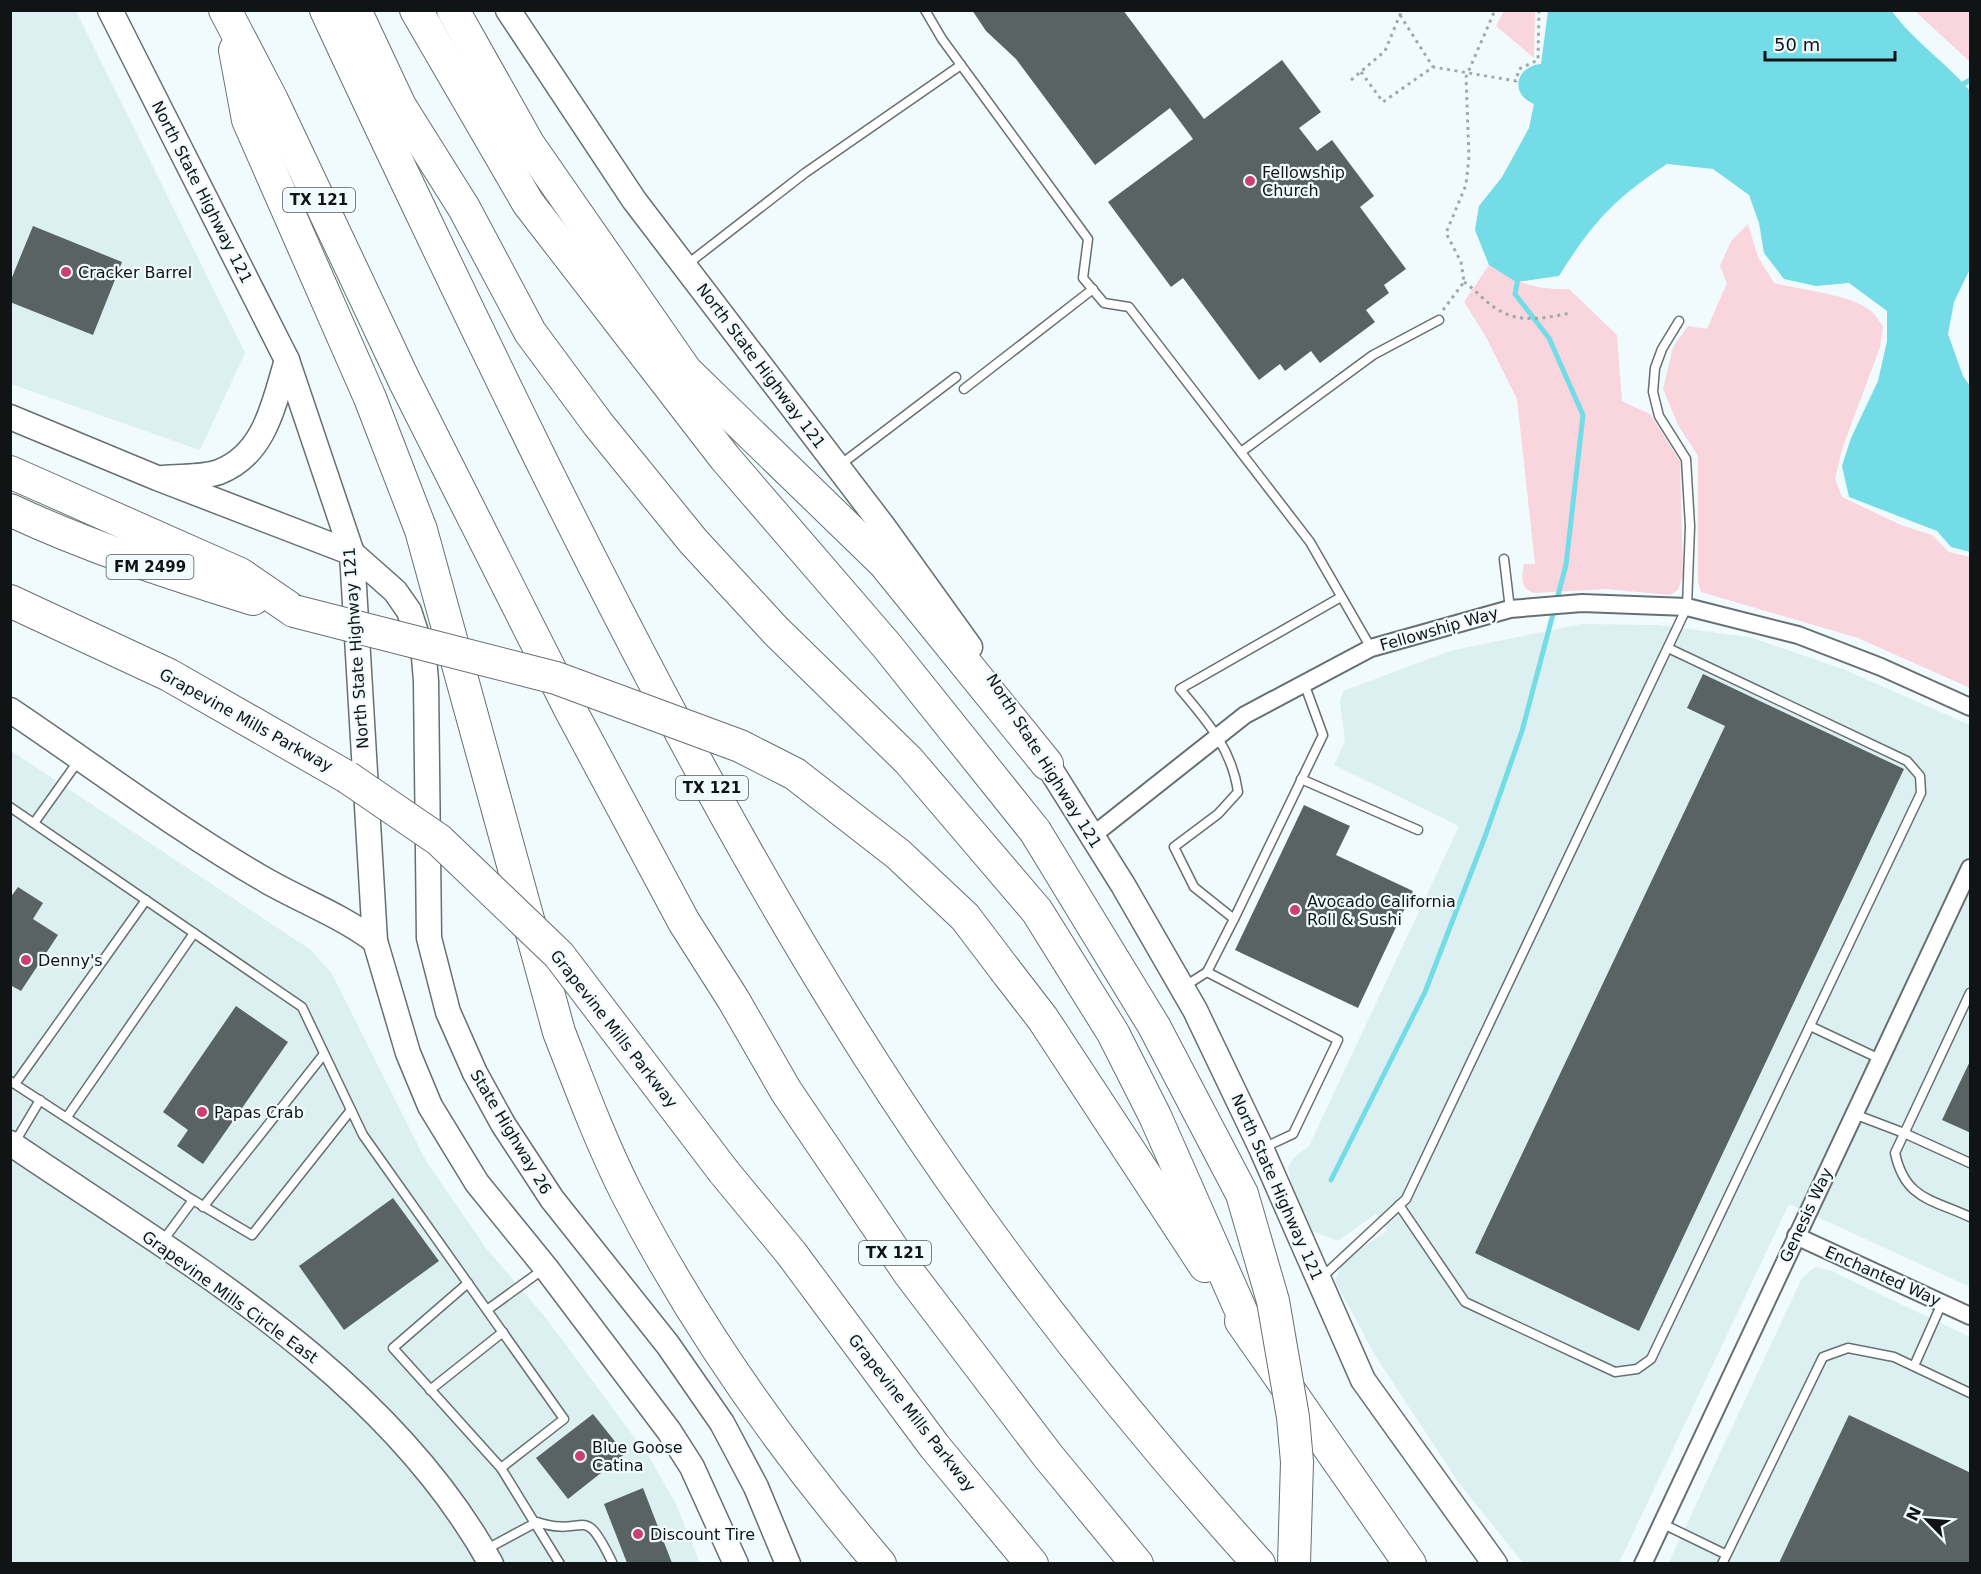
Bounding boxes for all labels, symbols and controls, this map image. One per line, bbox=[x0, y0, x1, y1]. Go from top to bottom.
scale bar bbox=[1765, 24, 1896, 62]
text: 50 m bbox=[1774, 34, 1820, 55]
street label: North State Highway 121 bbox=[148, 98, 256, 286]
place label: Fellowship Church bbox=[1262, 163, 1345, 200]
marker: Fellowship Church bbox=[1243, 174, 1257, 188]
road number: TX 121 bbox=[283, 188, 355, 212]
place label: Cracker Barrel bbox=[78, 263, 192, 282]
marker: Cracker Barrel bbox=[59, 265, 73, 279]
street label: North State Highway 121 bbox=[693, 280, 829, 452]
street label: North State Highway 121 bbox=[339, 547, 373, 749]
road number: FM 2499 bbox=[106, 555, 194, 579]
street label: Fellowship Way bbox=[1378, 603, 1500, 655]
street label: Grapevine Mills Parkway bbox=[156, 664, 336, 776]
street label: North State Highway 121 bbox=[982, 670, 1106, 852]
road number: TX 121 bbox=[676, 776, 748, 800]
place label: Avocado California Roll & Sushi bbox=[1307, 892, 1456, 929]
marker: Avocado California Roll & Sushi bbox=[1288, 903, 1302, 917]
street label: Grapevine Mills Parkway bbox=[546, 946, 682, 1112]
place label: Denny's bbox=[38, 951, 103, 970]
marker: Denny's bbox=[19, 953, 33, 967]
street label: State Highway 26 bbox=[466, 1066, 556, 1198]
street label: North State Highway 121 bbox=[1227, 1091, 1327, 1283]
place label: Papas Crab bbox=[214, 1103, 304, 1122]
marker: Papas Crab bbox=[195, 1105, 209, 1119]
street label: Genesis Way bbox=[1776, 1165, 1836, 1265]
street label: Grapevine Mills Circle East bbox=[138, 1227, 322, 1367]
road number: TX 121 bbox=[859, 1241, 931, 1265]
street label: Enchanted Way bbox=[1822, 1242, 1944, 1310]
street label: Grapevine Mills Parkway bbox=[844, 1330, 980, 1496]
place label: Blue Goose Catina bbox=[592, 1438, 683, 1475]
marker: Blue Goose Catina bbox=[573, 1449, 587, 1463]
north arrow bbox=[1897, 1490, 1957, 1550]
text: N bbox=[1902, 1504, 1925, 1524]
place label: Discount Tire bbox=[650, 1525, 755, 1544]
marker: Discount Tire bbox=[631, 1527, 645, 1541]

